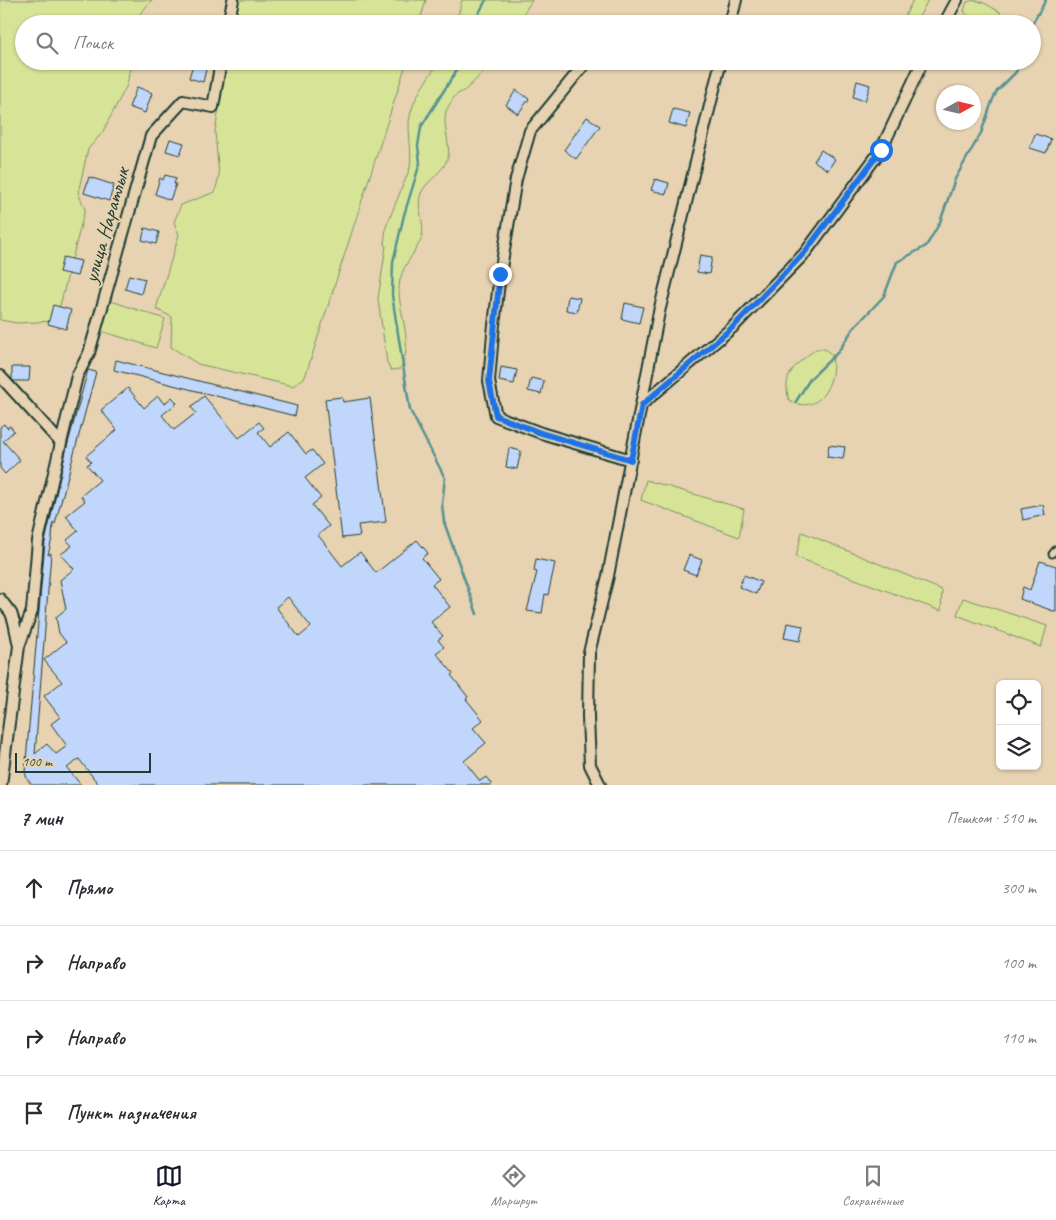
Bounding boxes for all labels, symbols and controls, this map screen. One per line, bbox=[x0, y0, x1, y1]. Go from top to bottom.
search box bbox=[15, 15, 1041, 70]
icon: search bbox=[33, 29, 61, 57]
text: Поиск bbox=[73, 31, 113, 55]
north arrow bbox=[936, 85, 981, 130]
route start bbox=[870, 139, 893, 162]
street label: улица Наратлык bbox=[77, 162, 135, 287]
route end bbox=[489, 263, 512, 286]
map controls bbox=[996, 680, 1041, 770]
button: locate bbox=[996, 680, 1041, 725]
button: layers bbox=[996, 725, 1041, 770]
scale bar bbox=[15, 750, 151, 773]
text: 100 m bbox=[22, 753, 52, 770]
text: 7 мин bbox=[20, 805, 63, 831]
text: Пешком · 510 m bbox=[947, 808, 1036, 828]
icon: ahead bbox=[20, 874, 48, 902]
text: Прямо bbox=[67, 876, 112, 900]
text: 300 m bbox=[1002, 878, 1036, 898]
icon: right bbox=[20, 949, 48, 977]
text: Направо bbox=[67, 951, 125, 975]
text: 100 m bbox=[1002, 953, 1036, 973]
icon: right bbox=[20, 1024, 48, 1052]
text: Направо bbox=[67, 1026, 125, 1050]
text: 110 m bbox=[1002, 1028, 1036, 1048]
icon: arrive bbox=[20, 1099, 48, 1127]
text: Пункт назначения bbox=[67, 1101, 196, 1125]
tab: Карта bbox=[153, 1162, 185, 1209]
tab: Маршрут bbox=[491, 1162, 537, 1209]
tab: Сохранённые bbox=[842, 1162, 903, 1209]

